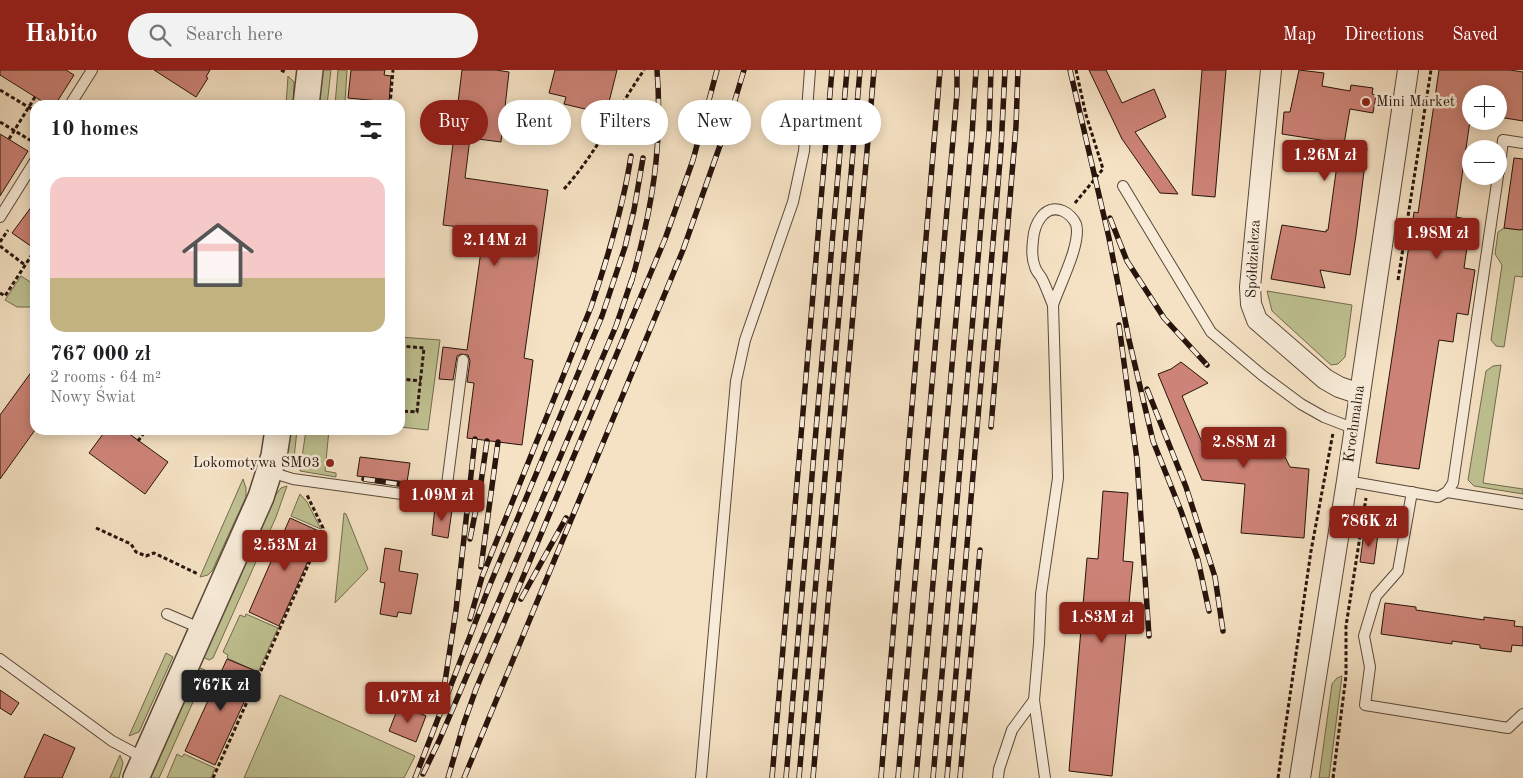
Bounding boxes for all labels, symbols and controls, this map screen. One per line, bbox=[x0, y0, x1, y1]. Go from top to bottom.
search box bbox=[128, 13, 478, 58]
icon: search bbox=[146, 21, 174, 49]
text: Habito bbox=[25, 23, 98, 47]
text: Search here bbox=[186, 26, 283, 45]
text: Map bbox=[1283, 26, 1316, 44]
text: Directions bbox=[1344, 26, 1424, 44]
text: Saved bbox=[1452, 26, 1498, 44]
map controls bbox=[1462, 85, 1507, 185]
button: + bbox=[1462, 85, 1507, 130]
place label: Mini Market bbox=[1376, 95, 1455, 110]
marker: Mini Market bbox=[1360, 96, 1372, 108]
chip: Buy bbox=[420, 100, 488, 145]
chip: Rent bbox=[498, 100, 571, 145]
chip: Filters bbox=[581, 100, 668, 145]
chip: New bbox=[678, 100, 751, 145]
chip: Apartment bbox=[761, 100, 881, 145]
icon: filters bbox=[357, 116, 385, 144]
text: 10 homes bbox=[50, 119, 138, 140]
pin: 1.26M zł bbox=[1273, 140, 1377, 182]
button: − bbox=[1462, 140, 1507, 185]
text: 1.26M zł bbox=[1293, 148, 1357, 164]
icon: home bbox=[173, 210, 263, 300]
pin: 1.98M zł bbox=[1385, 218, 1489, 260]
street label: Spółdzielcza bbox=[1244, 219, 1264, 299]
pin: 2.14M zł bbox=[443, 224, 547, 267]
text: 1.98M zł bbox=[1405, 226, 1469, 242]
text: 2.14M zł bbox=[463, 233, 527, 249]
text: 767 000 zł bbox=[50, 344, 151, 365]
text: 2 rooms · 64 m² bbox=[50, 370, 161, 386]
street label: Krochmalna bbox=[1342, 384, 1368, 464]
text: Nowy Świat bbox=[50, 390, 136, 406]
pin: 2.88M zł bbox=[1192, 426, 1296, 469]
text: 2.88M zł bbox=[1212, 435, 1276, 451]
place label: Lokomotywa SM03 bbox=[193, 456, 320, 471]
marker: Lokomotywa SM03 bbox=[324, 457, 336, 469]
pin: 1.09M zł bbox=[390, 480, 494, 522]
text: 1.09M zł bbox=[410, 488, 474, 504]
pin: 786K zł bbox=[1323, 506, 1415, 548]
text: 786K zł bbox=[1341, 514, 1397, 530]
pin: 2.53M zł bbox=[233, 530, 337, 572]
text: 2.53M zł bbox=[253, 538, 317, 554]
pin: 1.83M zł bbox=[1050, 602, 1154, 644]
text: 1.83M zł bbox=[1070, 610, 1134, 626]
pin: 767K zł bbox=[175, 670, 267, 712]
text: 767K zł bbox=[193, 678, 249, 694]
pin: 1.07M zł bbox=[356, 682, 460, 724]
text: 1.07M zł bbox=[376, 690, 440, 706]

